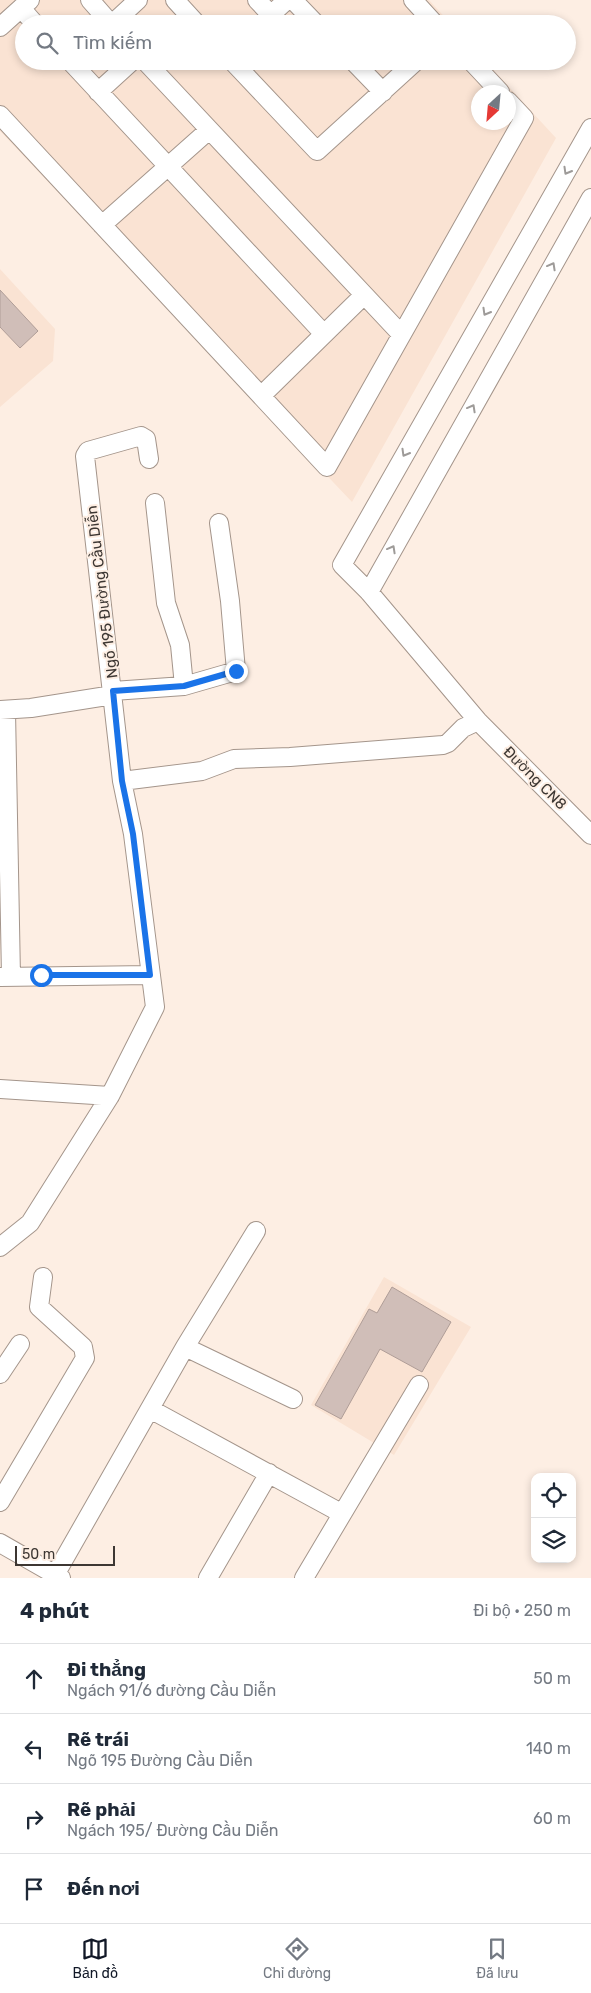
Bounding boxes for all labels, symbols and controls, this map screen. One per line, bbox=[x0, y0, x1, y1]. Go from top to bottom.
search box bbox=[15, 15, 576, 70]
icon: search bbox=[33, 29, 61, 57]
text: Tìm kiếm bbox=[73, 31, 152, 54]
north arrow bbox=[471, 85, 516, 130]
one-way arrow bbox=[563, 165, 573, 174]
one-way arrow bbox=[546, 263, 556, 272]
one-way arrow bbox=[482, 306, 492, 315]
one-way arrow bbox=[466, 404, 476, 413]
one-way arrow bbox=[402, 447, 412, 456]
street label: Ngõ 195 Đường Cầu Diễn bbox=[82, 505, 122, 680]
one-way arrow bbox=[386, 546, 396, 555]
route end bbox=[225, 660, 248, 683]
street label: Đường CN8 bbox=[500, 743, 570, 813]
route start bbox=[30, 964, 53, 987]
map controls bbox=[531, 1473, 576, 1563]
button: locate bbox=[531, 1473, 576, 1518]
button: layers bbox=[531, 1518, 576, 1563]
scale bar bbox=[15, 1543, 115, 1566]
text: 50 m bbox=[22, 1546, 55, 1563]
text: 4 phút bbox=[20, 1598, 89, 1623]
text: Đi bộ · 250 m bbox=[473, 1601, 571, 1620]
text: Đi thẳng bbox=[67, 1658, 146, 1681]
icon: ahead bbox=[20, 1665, 48, 1693]
text: 50 m bbox=[533, 1669, 571, 1688]
text: Ngách 91/6 đường Cầu Diễn bbox=[67, 1681, 276, 1700]
text: Rẽ trái bbox=[67, 1728, 129, 1751]
icon: left bbox=[20, 1735, 48, 1763]
text: 140 m bbox=[526, 1739, 571, 1758]
text: Ngõ 195 Đường Cầu Diễn bbox=[67, 1751, 253, 1770]
text: Rẽ phải bbox=[67, 1798, 136, 1821]
icon: right bbox=[20, 1805, 48, 1833]
text: 60 m bbox=[533, 1809, 571, 1828]
text: Ngách 195/ Đường Cầu Diễn bbox=[67, 1821, 279, 1840]
icon: arrive bbox=[20, 1875, 48, 1903]
text: Đến nơi bbox=[67, 1877, 140, 1900]
tab: Bản đồ bbox=[73, 1935, 118, 1982]
tab: Chỉ đường bbox=[263, 1935, 331, 1982]
tab: Đã lưu bbox=[476, 1935, 518, 1982]

